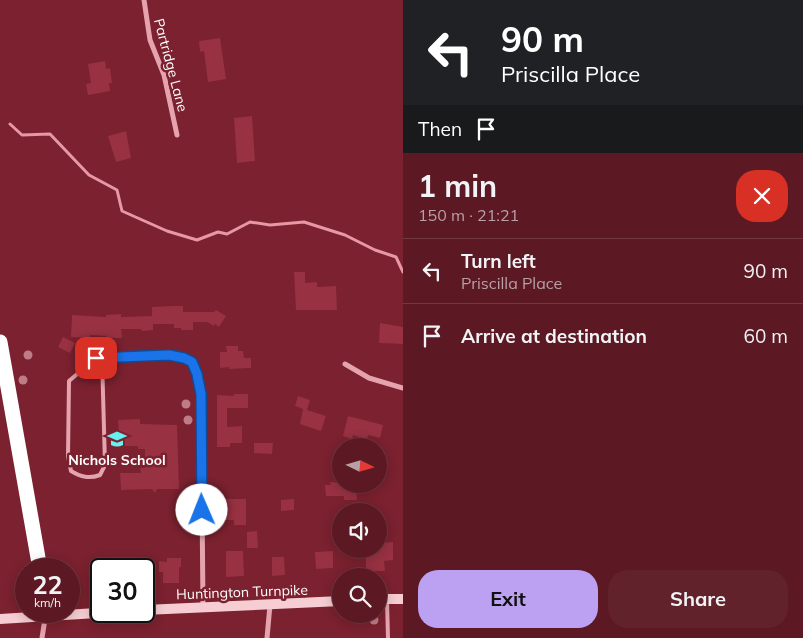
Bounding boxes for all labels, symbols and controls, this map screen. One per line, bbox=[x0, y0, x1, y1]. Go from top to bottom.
street label: Partridge Lane bbox=[150, 16, 192, 114]
text: 90 m bbox=[501, 17, 584, 61]
icon: left bbox=[418, 20, 483, 85]
text: Priscilla Place bbox=[501, 60, 640, 88]
icon: arrive bbox=[472, 115, 500, 143]
text: Then bbox=[418, 117, 462, 141]
text: 1 min bbox=[418, 167, 497, 205]
button: close bbox=[736, 170, 788, 222]
text: 150 m · 21:21 bbox=[418, 205, 519, 225]
text: Turn left bbox=[461, 249, 536, 273]
icon: left bbox=[418, 257, 446, 285]
text: 90 m bbox=[744, 259, 788, 283]
text: Priscilla Place bbox=[461, 273, 562, 293]
icon: arrive bbox=[418, 322, 446, 350]
text: Arrive at destination bbox=[461, 324, 647, 348]
text: 60 m bbox=[744, 324, 788, 348]
pin bbox=[75, 337, 117, 379]
icon: arrive bbox=[82, 344, 110, 372]
school or university icon: Nichols School bbox=[106, 428, 128, 450]
north arrow bbox=[332, 438, 388, 492]
map controls bbox=[332, 438, 387, 623]
place label: Nichols School bbox=[68, 451, 166, 469]
position arrow bbox=[175, 483, 227, 535]
button: sound bbox=[332, 503, 387, 558]
speed limit sign: 30 bbox=[90, 558, 155, 623]
button: search bbox=[332, 568, 387, 623]
text: 22 bbox=[32, 569, 63, 600]
button: Exit bbox=[418, 570, 598, 628]
button: Share bbox=[608, 570, 788, 628]
street label: Huntington Turnpike bbox=[176, 581, 308, 603]
text: km/h bbox=[34, 595, 61, 610]

